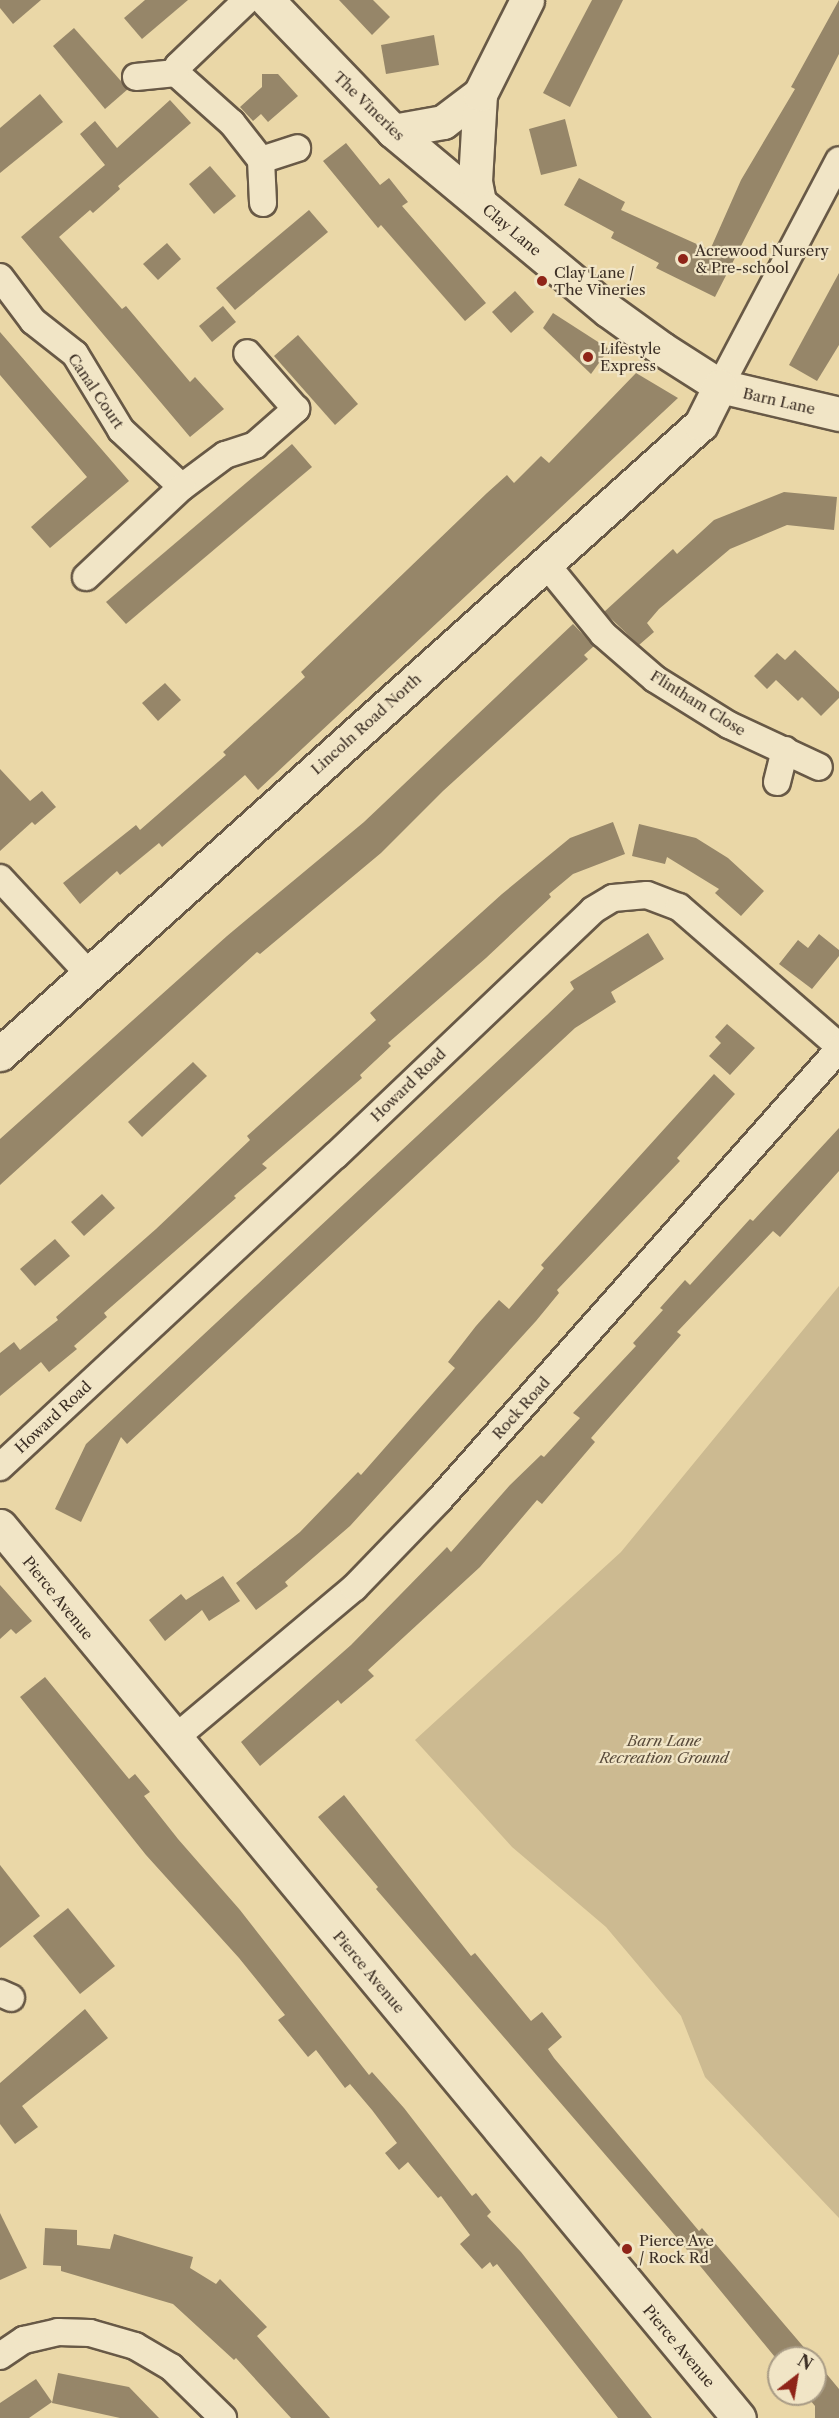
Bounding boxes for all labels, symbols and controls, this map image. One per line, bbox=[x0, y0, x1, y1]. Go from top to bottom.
street label: The Vineries bbox=[330, 68, 408, 144]
street label: Clay Lane bbox=[479, 200, 545, 260]
place label: Acrewood Nursery & Pre-school bbox=[695, 241, 829, 276]
marker: Acrewood Nursery & Pre-school bbox=[676, 252, 690, 266]
place label: Clay Lane / The Vineries bbox=[554, 263, 646, 298]
marker: Clay Lane / The Vineries bbox=[535, 274, 549, 288]
place label: Lifestyle Express bbox=[600, 339, 661, 374]
street label: Canal Court bbox=[64, 350, 128, 432]
marker: Lifestyle Express bbox=[581, 350, 595, 364]
street label: Barn Lane bbox=[741, 384, 817, 418]
street label: Flintham Close bbox=[647, 667, 749, 739]
street label: Lincoln Road North bbox=[307, 670, 425, 778]
street label: Howard Road bbox=[367, 1045, 449, 1125]
street label: Rock Road bbox=[488, 1373, 554, 1443]
street label: Howard Road bbox=[11, 1377, 95, 1457]
street label: Pierce Avenue bbox=[19, 1552, 97, 1644]
park label: Barn Lane Recreation Ground bbox=[599, 1731, 729, 1766]
street label: Pierce Avenue bbox=[329, 1927, 409, 2017]
place label: Pierce Ave / Rock Rd bbox=[639, 2231, 715, 2266]
marker: Pierce Ave / Rock Rd bbox=[620, 2242, 634, 2256]
street label: Pierce Avenue bbox=[639, 2301, 719, 2391]
north arrow bbox=[767, 2346, 827, 2406]
text: N bbox=[794, 2350, 816, 2374]

